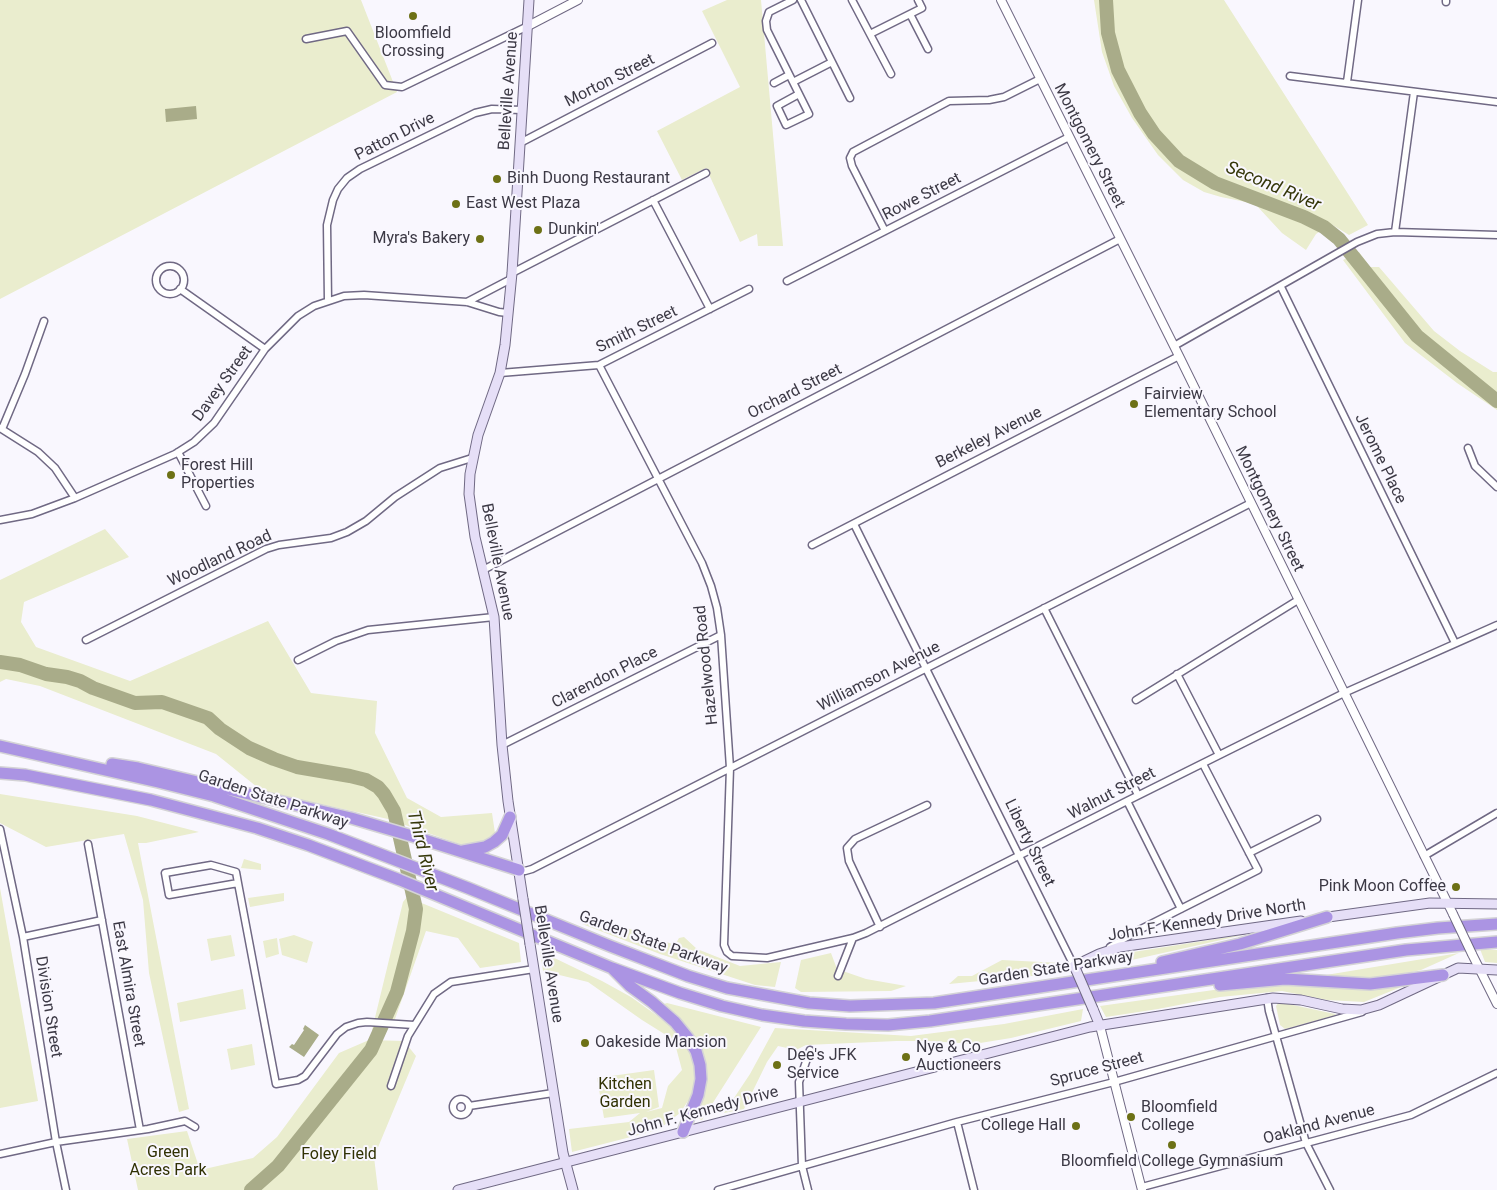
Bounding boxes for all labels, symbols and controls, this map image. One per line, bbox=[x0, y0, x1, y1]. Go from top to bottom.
marker: Bloomfield Crossing bbox=[407, 10, 419, 22]
place label: Bloomfield Crossing bbox=[375, 24, 451, 62]
street label: Belleville Avenue bbox=[495, 31, 523, 151]
street label: Morton Street bbox=[562, 50, 658, 112]
street label: Montgomery Street bbox=[1049, 81, 1129, 211]
street label: Patton Drive bbox=[352, 109, 438, 165]
water label: Second River bbox=[1222, 157, 1324, 217]
place label: Binh Duong Restaurant bbox=[507, 169, 670, 189]
street label: Rowe Street bbox=[879, 169, 965, 225]
marker: Binh Duong Restaurant bbox=[491, 173, 503, 185]
place label: East West Plaza bbox=[466, 194, 580, 214]
marker: East West Plaza bbox=[450, 198, 462, 210]
place label: Dunkin' bbox=[548, 220, 599, 240]
marker: Dunkin' bbox=[532, 224, 544, 236]
place label: Myra's Bakery bbox=[373, 229, 470, 249]
marker: Myra's Bakery bbox=[474, 233, 486, 245]
street label: Smith Street bbox=[593, 302, 681, 358]
street label: Davey Street bbox=[189, 342, 257, 426]
street label: Orchard Street bbox=[745, 360, 845, 424]
place label: Fairview Elementary School bbox=[1144, 385, 1277, 423]
marker: Fairview Elementary School bbox=[1128, 398, 1140, 410]
street label: Berkeley Avenue bbox=[933, 403, 1045, 473]
street label: Jerome Place bbox=[1350, 411, 1410, 507]
street label: Montgomery Street bbox=[1230, 443, 1308, 575]
place label: Forest Hill Properties bbox=[181, 456, 255, 494]
marker: Forest Hill Properties bbox=[165, 469, 177, 481]
street label: Belleville Avenue bbox=[476, 502, 518, 622]
street label: Woodland Road bbox=[165, 527, 275, 591]
street label: Hazelwood Road bbox=[691, 604, 723, 726]
street label: Williamson Avenue bbox=[814, 638, 944, 716]
street label: Clarendon Place bbox=[549, 643, 661, 713]
street label: Walnut Street bbox=[1065, 764, 1159, 824]
street label: Garden State Parkway bbox=[196, 767, 350, 833]
street label: Liberty Street bbox=[1000, 796, 1058, 890]
water label: Third River bbox=[402, 808, 442, 894]
place label: Pink Moon Coffee bbox=[1319, 877, 1446, 897]
marker: Pink Moon Coffee bbox=[1450, 881, 1462, 893]
street label: John F. Kennedy Drive North bbox=[1107, 896, 1307, 946]
street label: Belleville Avenue bbox=[529, 904, 567, 1024]
street label: Garden State Parkway bbox=[576, 907, 730, 979]
street label: East Almira Street bbox=[107, 920, 149, 1048]
street label: Garden State Parkway bbox=[977, 947, 1135, 991]
street label: Division Street bbox=[31, 955, 65, 1059]
place label: Oakeside Mansion bbox=[595, 1033, 726, 1053]
marker: Oakeside Mansion bbox=[579, 1037, 591, 1049]
place label: Nye & Co Auctioneers bbox=[916, 1038, 1001, 1076]
place label: Dee's JFK Service bbox=[787, 1046, 856, 1084]
street label: Spruce Street bbox=[1048, 1048, 1146, 1092]
marker: Nye & Co Auctioneers bbox=[900, 1051, 912, 1063]
marker: Dee's JFK Service bbox=[771, 1059, 783, 1071]
park label: Kitchen Garden bbox=[598, 1075, 652, 1113]
street label: John F. Kennedy Drive bbox=[625, 1083, 781, 1141]
place label: Bloomfield College bbox=[1141, 1098, 1217, 1136]
street label: Oakland Avenue bbox=[1261, 1101, 1377, 1149]
marker: Bloomfield College bbox=[1125, 1111, 1137, 1123]
place label: College Hall bbox=[981, 1116, 1066, 1136]
marker: College Hall bbox=[1070, 1120, 1082, 1132]
marker: Bloomfield College Gymnasium bbox=[1166, 1139, 1178, 1151]
park label: Green Acres Park bbox=[129, 1143, 207, 1181]
park label: Foley Field bbox=[301, 1145, 377, 1165]
place label: Bloomfield College Gymnasium bbox=[1061, 1152, 1283, 1172]

